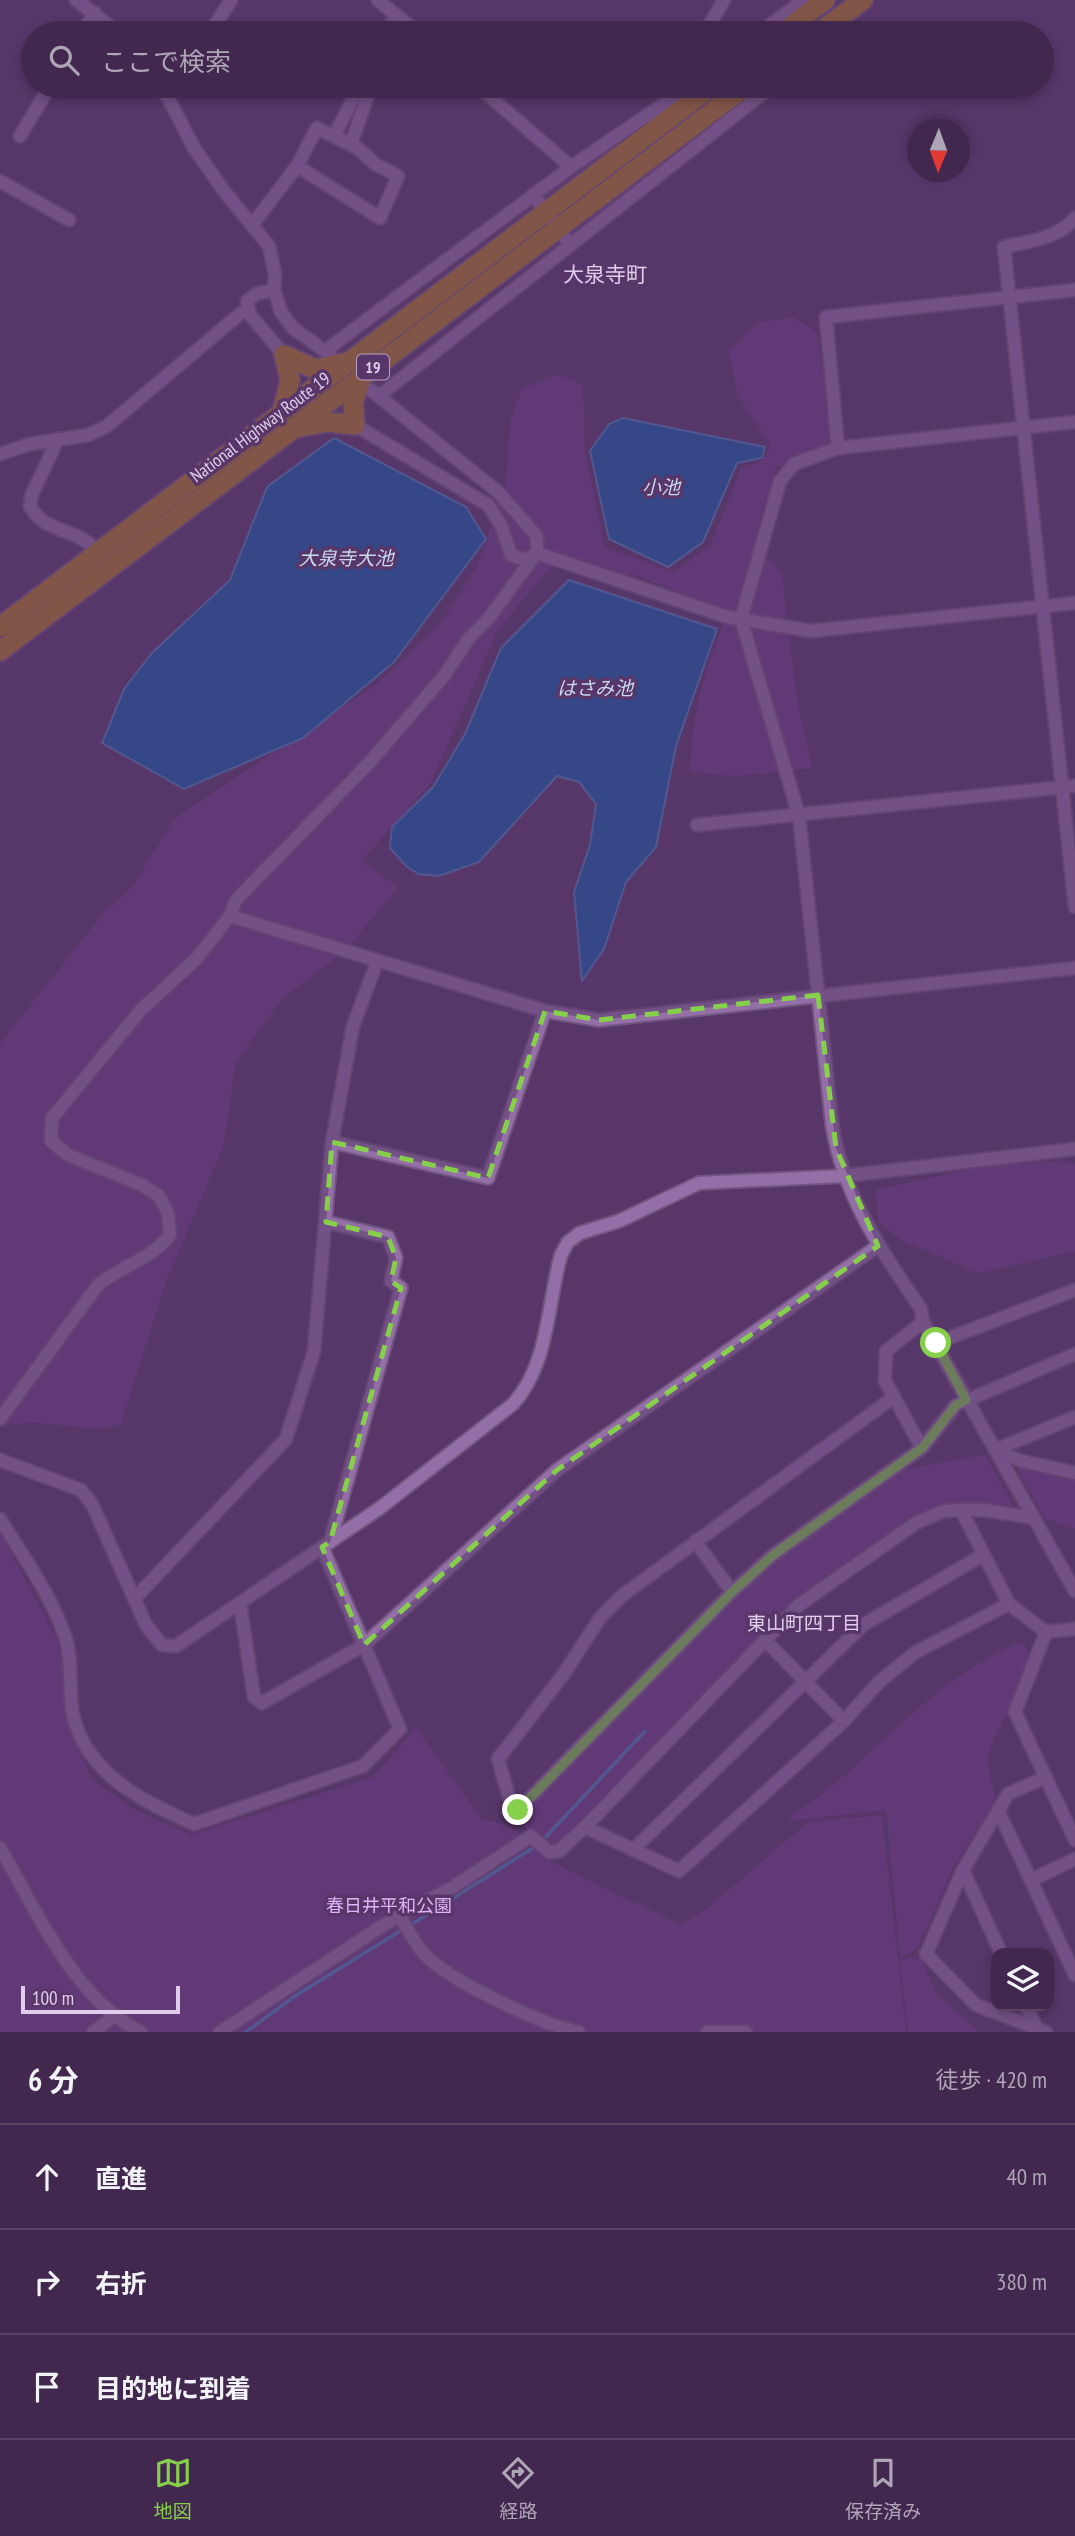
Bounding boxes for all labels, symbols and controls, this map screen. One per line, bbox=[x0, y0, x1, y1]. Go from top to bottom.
search box bbox=[21, 21, 1054, 98]
icon: search bbox=[45, 41, 83, 79]
text: ここで検索 bbox=[101, 45, 231, 78]
north arrow bbox=[907, 119, 970, 182]
district label: 大泉寺町 bbox=[563, 261, 647, 288]
road number: 19 bbox=[357, 354, 389, 380]
street label: National Highway Route 19 bbox=[185, 367, 335, 487]
water label: 小池 bbox=[642, 475, 682, 499]
water label: 大泉寺大池 bbox=[298, 546, 395, 570]
water label: はさみ池 bbox=[557, 676, 635, 700]
route start bbox=[920, 1327, 951, 1358]
district label: 東山町四丁目 bbox=[747, 1611, 861, 1635]
route end bbox=[502, 1794, 533, 1825]
park label: 春日井平和公園 bbox=[326, 1894, 452, 1917]
map controls bbox=[991, 1948, 1054, 2011]
button: layers bbox=[991, 1948, 1054, 2011]
scale bar bbox=[21, 1983, 180, 2015]
text: 100 m bbox=[32, 1986, 74, 2010]
text: 6 分 bbox=[28, 2060, 79, 2099]
text: 徒歩 · 420 m bbox=[935, 2065, 1047, 2094]
icon: ahead bbox=[28, 2158, 66, 2196]
text: 直進 bbox=[95, 2162, 147, 2195]
text: 40 m bbox=[1006, 2162, 1047, 2191]
icon: right bbox=[28, 2263, 66, 2301]
text: 右折 bbox=[95, 2267, 147, 2300]
text: 380 m bbox=[996, 2267, 1047, 2296]
icon: arrive bbox=[28, 2368, 66, 2406]
text: 目的地に到着 bbox=[95, 2372, 251, 2405]
tab: 地図 bbox=[154, 2454, 192, 2523]
tab: 経路 bbox=[499, 2454, 537, 2523]
tab: 保存済み bbox=[845, 2454, 921, 2523]

